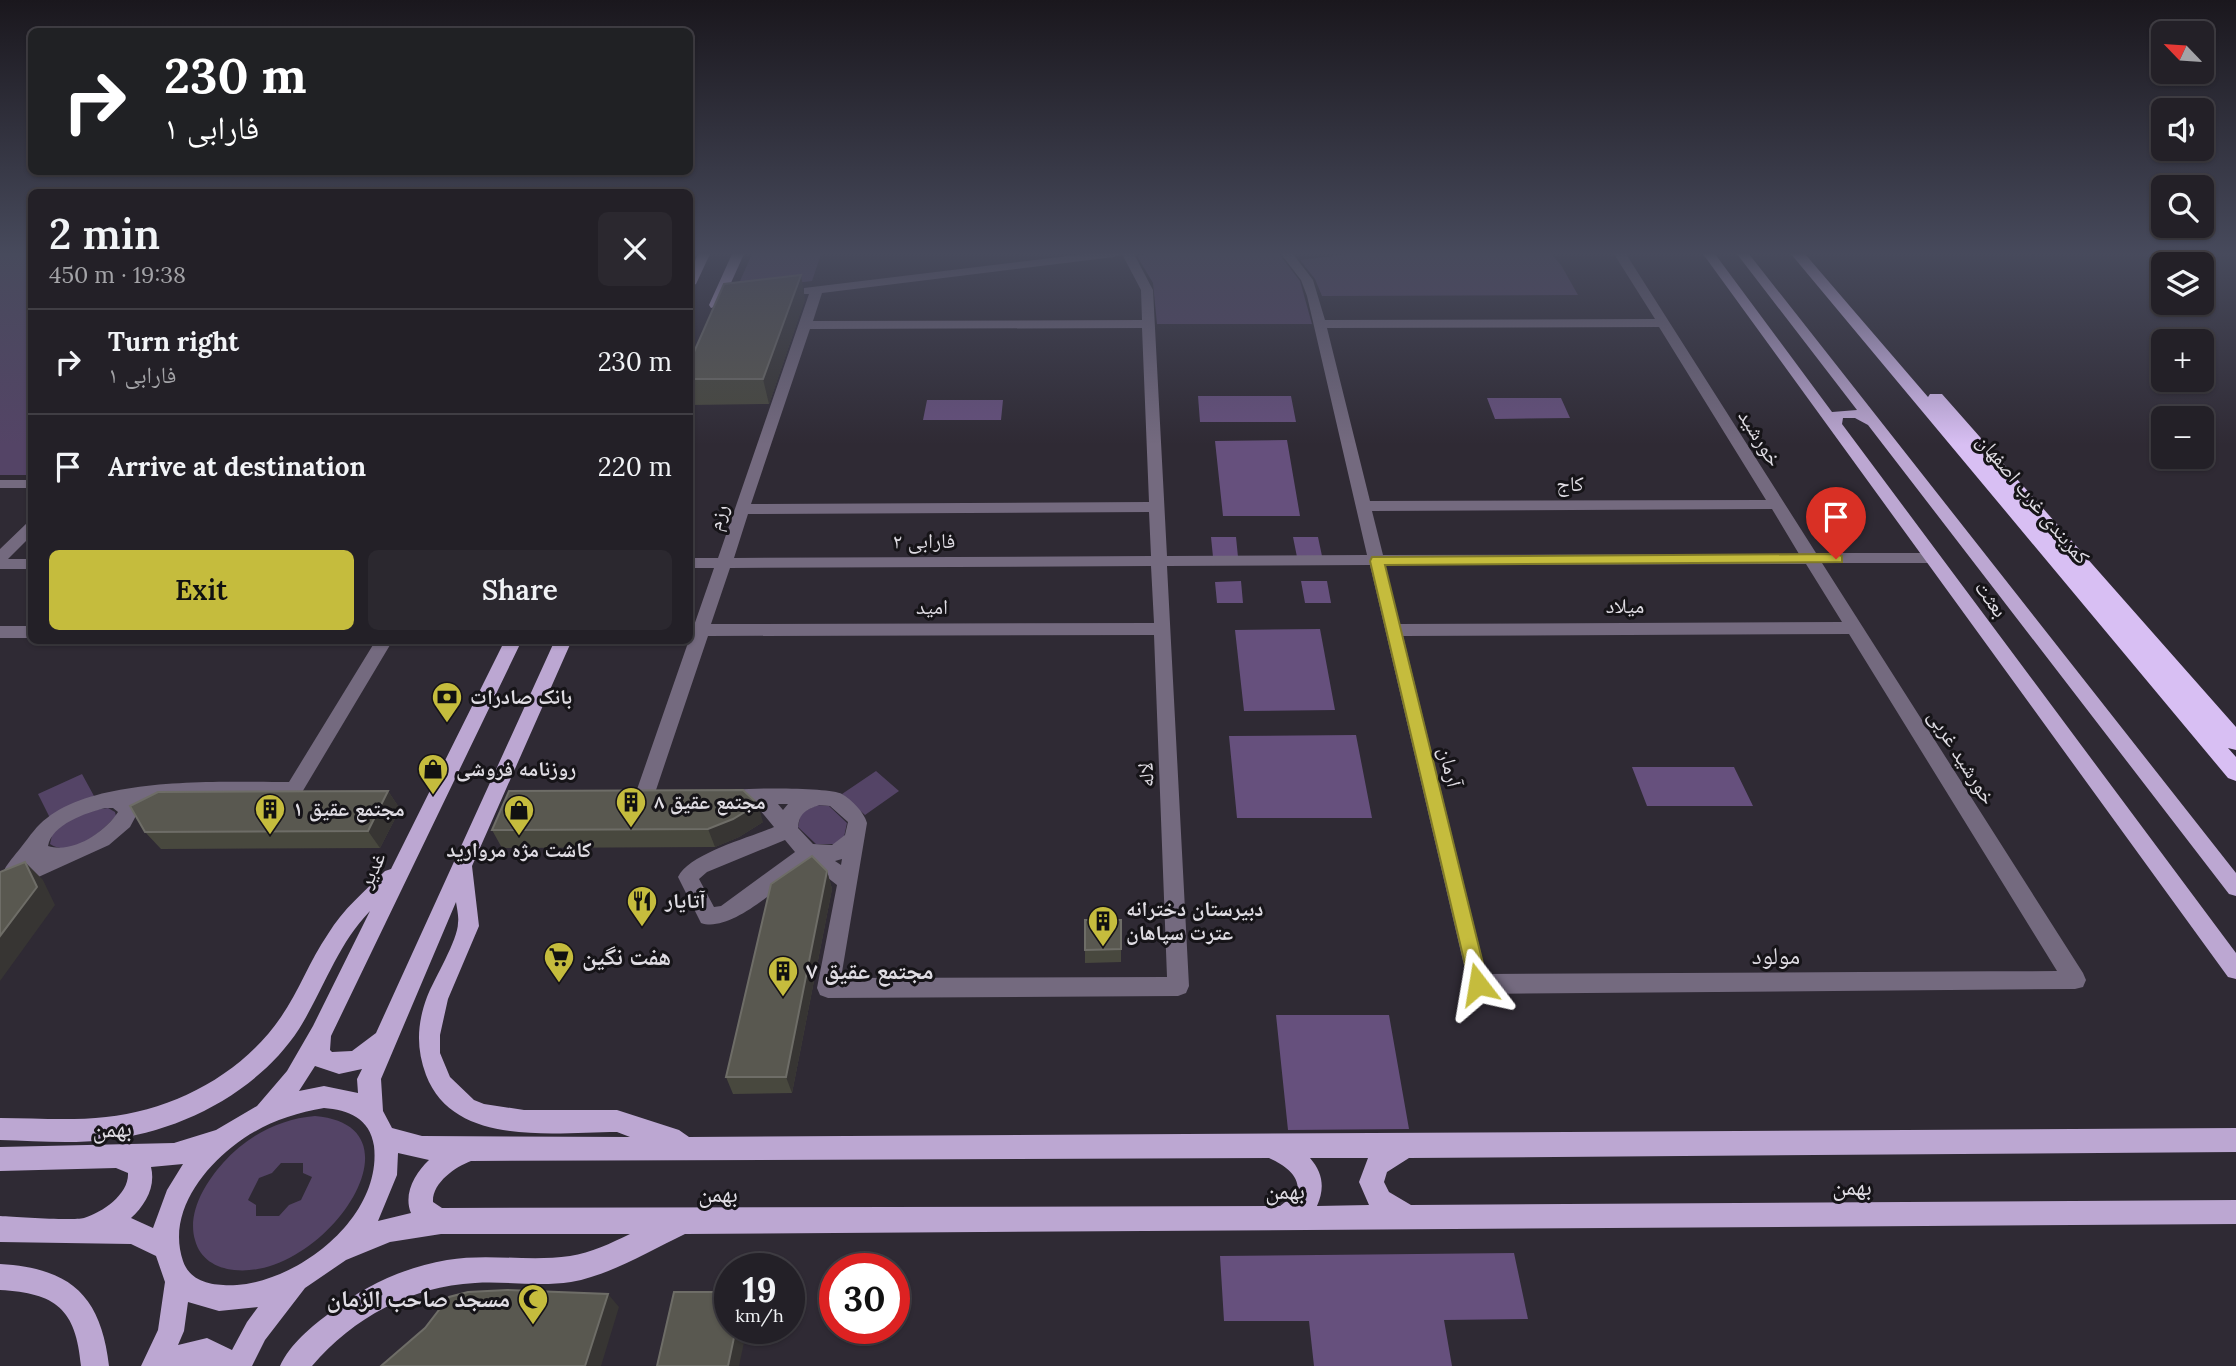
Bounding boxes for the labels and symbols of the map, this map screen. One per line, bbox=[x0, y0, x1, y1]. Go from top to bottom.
north arrow bbox=[2151, 21, 2214, 84]
street label: خورشید bbox=[1732, 404, 1788, 471]
street label: کمربندی غرب اصفهان bbox=[1971, 428, 2096, 570]
street label: کاج bbox=[1556, 470, 1584, 497]
pin bbox=[1806, 487, 1866, 559]
street label: رزم bbox=[700, 500, 736, 534]
street label: فارابی ۲ bbox=[893, 527, 955, 554]
street label: بعثت bbox=[1969, 575, 2014, 622]
street label: میلاد bbox=[1606, 592, 1644, 619]
street label: امید bbox=[916, 593, 948, 620]
bank icon: بانک صادرات bbox=[430, 680, 464, 724]
place label: بانک صادرات bbox=[470, 683, 572, 710]
street label: خورشید غربی bbox=[1923, 704, 2002, 809]
street label: آرمان bbox=[1433, 744, 1468, 790]
shop icon: روزنامه فروشی bbox=[416, 752, 450, 796]
place label: روزنامه فروشی bbox=[456, 755, 576, 782]
street label: لاله bbox=[1131, 762, 1160, 788]
building icon: مجتمع عقیق ۸ bbox=[614, 785, 648, 829]
place label: مجتمع عقیق ۸ bbox=[654, 788, 766, 816]
building icon: مجتمع عقیق ۱ bbox=[253, 792, 287, 836]
shop icon: کاشت مژه مروارید bbox=[502, 793, 536, 837]
place label: مجتمع عقیق ۱ bbox=[293, 795, 405, 823]
place label: کاشت مژه مروارید bbox=[446, 836, 592, 863]
street label: غدیر bbox=[351, 847, 392, 893]
restaurant icon: آتایار bbox=[625, 884, 659, 928]
place label: آتایار bbox=[664, 887, 706, 914]
place label: دبیرستان دخترانه عترت سپاهان bbox=[1126, 895, 1263, 946]
building icon: دبیرستان دخترانه عترت سپاهان bbox=[1086, 904, 1120, 948]
supermarket icon: هفت نگین bbox=[542, 940, 576, 984]
street label: مولود bbox=[1752, 940, 1800, 971]
place label: هفت نگین bbox=[582, 941, 671, 972]
position arrow bbox=[1441, 947, 1515, 1021]
building icon: مجتمع عقیق ۷ bbox=[766, 954, 800, 998]
place label: مجتمع عقیق ۷ bbox=[806, 955, 934, 987]
street label: بهمن bbox=[92, 1112, 132, 1145]
street label: بهمن bbox=[1832, 1171, 1872, 1202]
street label: بهمن bbox=[1265, 1175, 1305, 1206]
street label: بهمن bbox=[698, 1178, 738, 1209]
speed limit sign: 30 bbox=[819, 1253, 910, 1344]
mosque icon: مسجد صاحب الزمان bbox=[516, 1282, 550, 1326]
place label: مسجد صاحب الزمان bbox=[326, 1283, 510, 1314]

